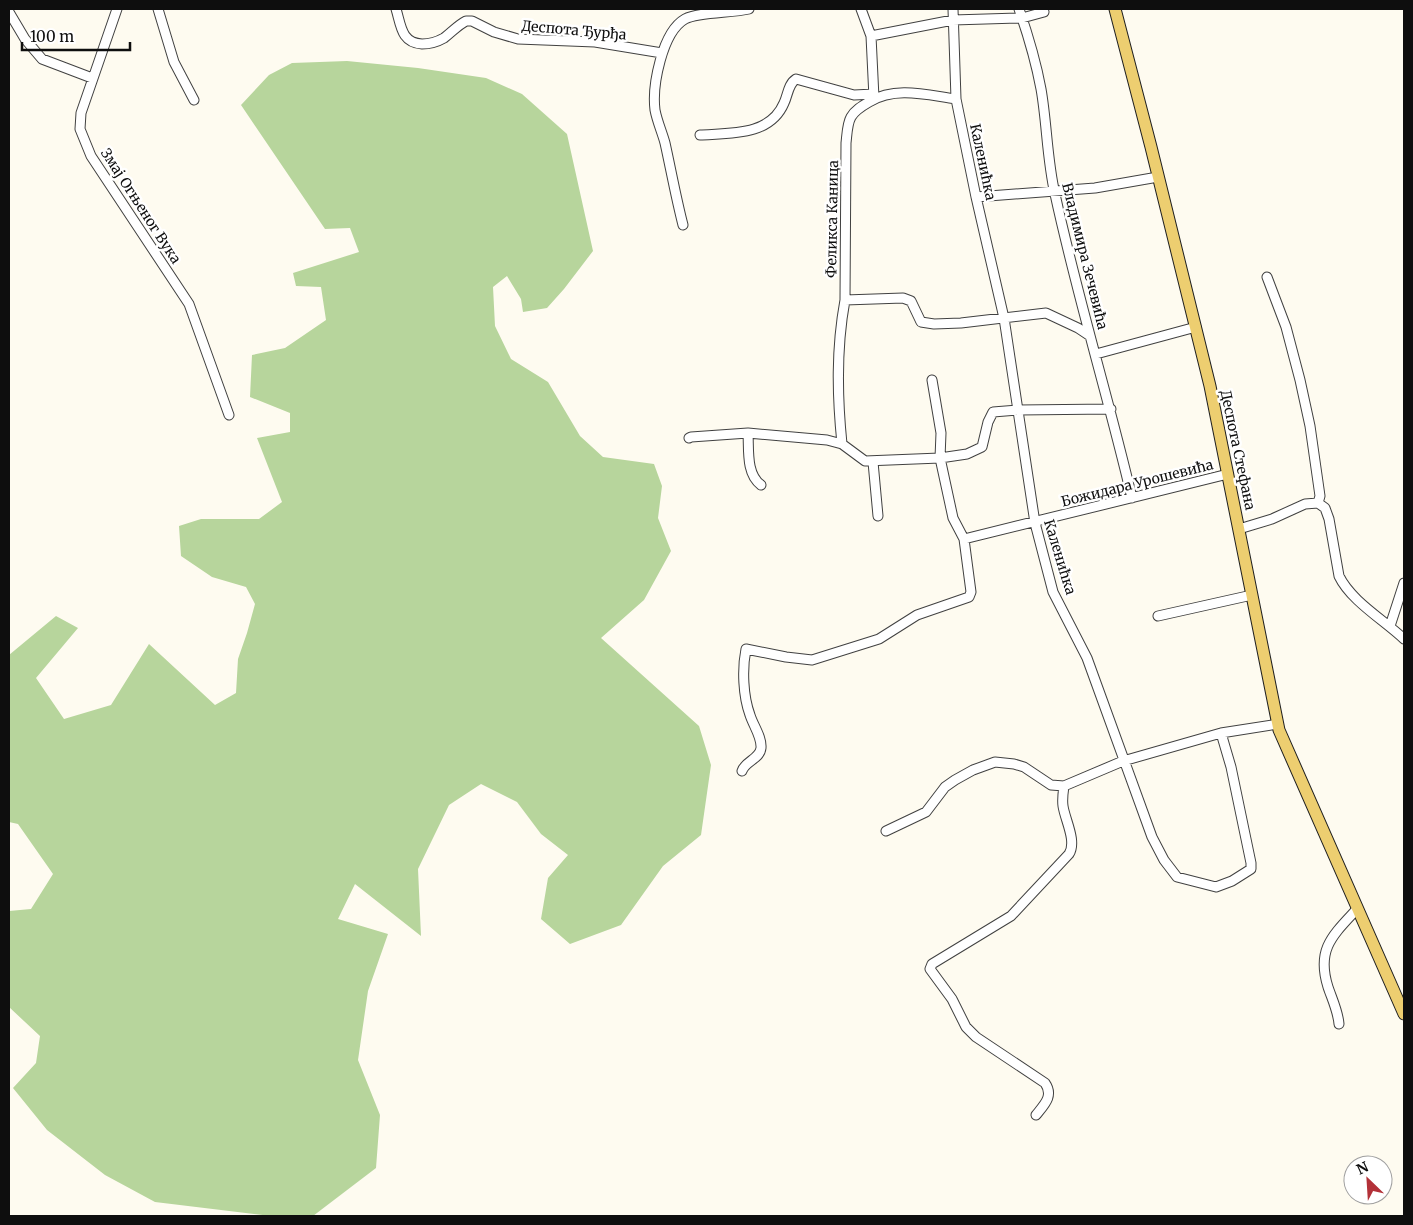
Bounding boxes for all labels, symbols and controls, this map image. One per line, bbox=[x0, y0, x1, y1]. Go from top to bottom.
street label: Деспота Ђурђа bbox=[521, 16, 628, 44]
scale bar bbox=[22, 20, 130, 52]
text: 100 m bbox=[30, 27, 74, 46]
street label: Каленићка bbox=[966, 122, 1000, 202]
street label: Змај Огњеног Вука bbox=[97, 145, 185, 267]
street label: Феликса Каница bbox=[822, 159, 842, 278]
street label: Владимира Зечевића bbox=[1058, 181, 1112, 332]
street label: Деспота Стефана bbox=[1216, 388, 1260, 512]
street label: Божидара Урошевића bbox=[1059, 455, 1215, 511]
street label: Каленићка bbox=[1040, 517, 1080, 597]
north arrow bbox=[1343, 1155, 1393, 1205]
text: N bbox=[1354, 1158, 1371, 1179]

